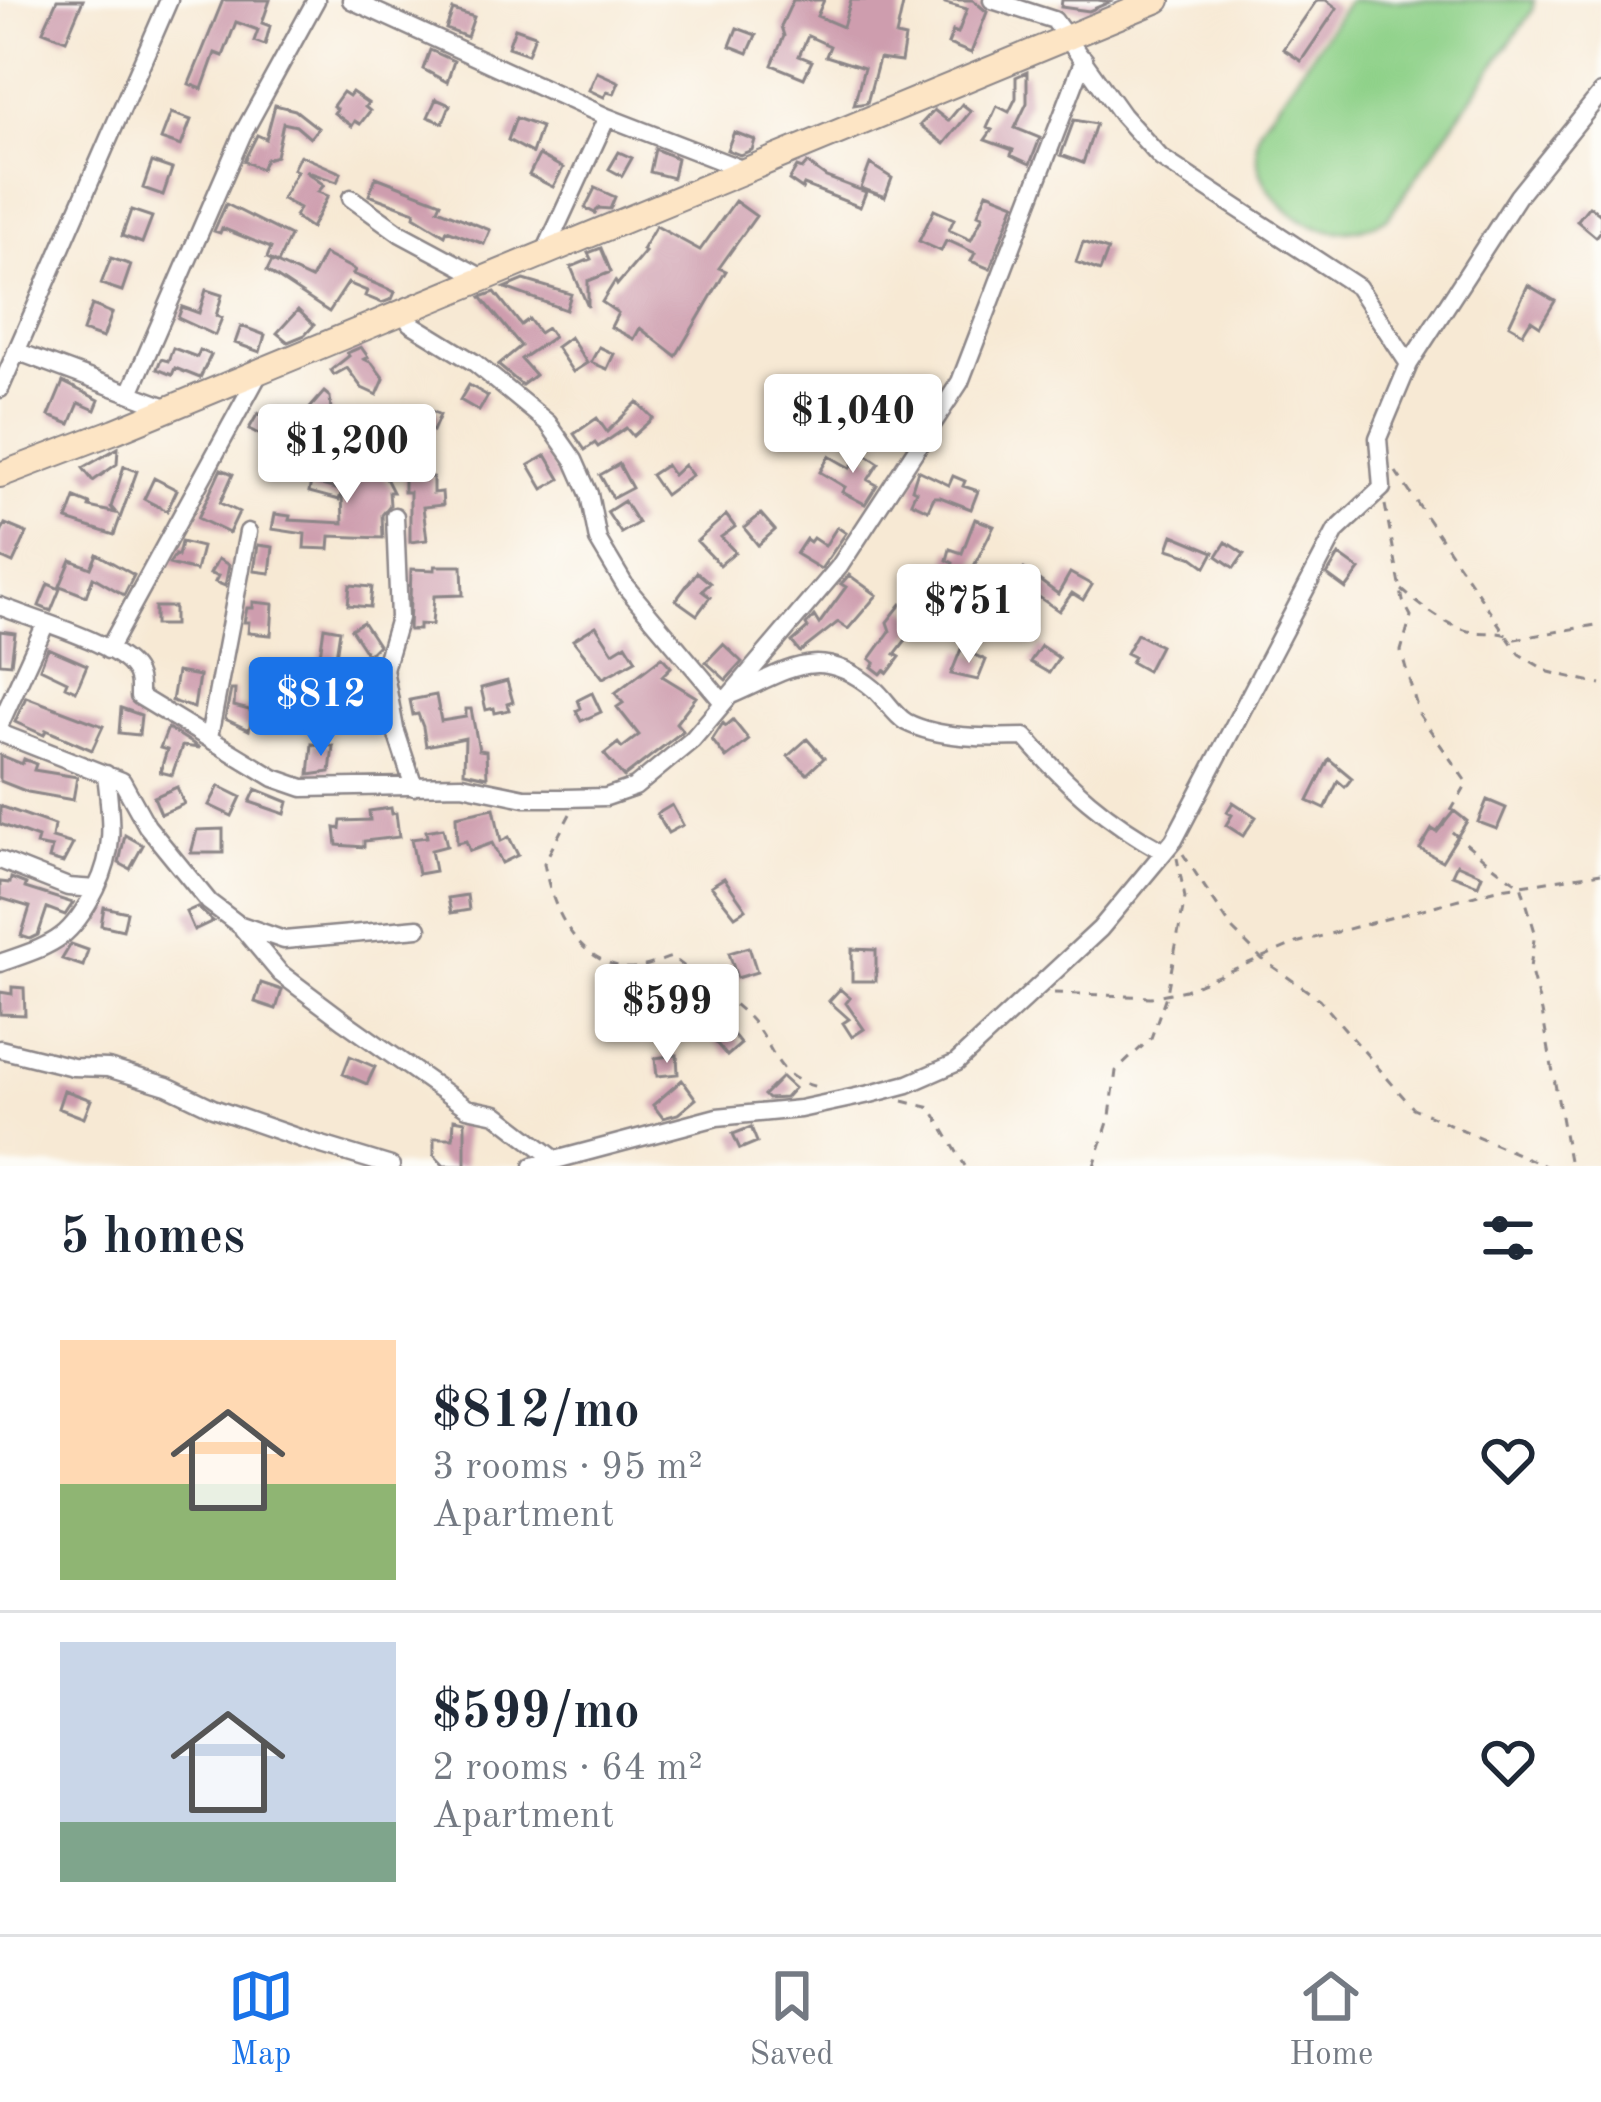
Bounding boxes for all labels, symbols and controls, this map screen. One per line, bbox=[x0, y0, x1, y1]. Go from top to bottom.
pin: $1,040 bbox=[755, 374, 951, 476]
text: $1,040 bbox=[791, 393, 915, 432]
pin: $1,200 bbox=[249, 404, 445, 506]
text: $1,200 bbox=[285, 423, 409, 462]
pin: $751 bbox=[898, 564, 1040, 666]
text: $751 bbox=[924, 583, 1014, 622]
pin: $812 bbox=[250, 657, 392, 759]
text: $812 bbox=[276, 676, 366, 715]
pin: $599 bbox=[596, 964, 738, 1066]
text: $599 bbox=[622, 983, 712, 1022]
icon: filters bbox=[1475, 1205, 1541, 1271]
text: 5 homes bbox=[60, 1213, 245, 1264]
text: $812/mo bbox=[432, 1387, 640, 1438]
icon: home bbox=[156, 1388, 300, 1532]
icon: heart bbox=[1475, 1427, 1541, 1493]
text: 3 rooms · 95 m² bbox=[432, 1448, 703, 1487]
text: Apartment bbox=[432, 1496, 615, 1535]
text: $599/mo bbox=[432, 1688, 640, 1739]
icon: home bbox=[156, 1690, 300, 1834]
icon: heart bbox=[1475, 1729, 1541, 1795]
text: 2 rooms · 64 m² bbox=[432, 1749, 703, 1788]
text: Apartment bbox=[432, 1797, 615, 1836]
tab: Map bbox=[228, 1963, 294, 2076]
tab: Saved bbox=[750, 1963, 834, 2076]
tab: Home bbox=[1289, 1963, 1373, 2076]

